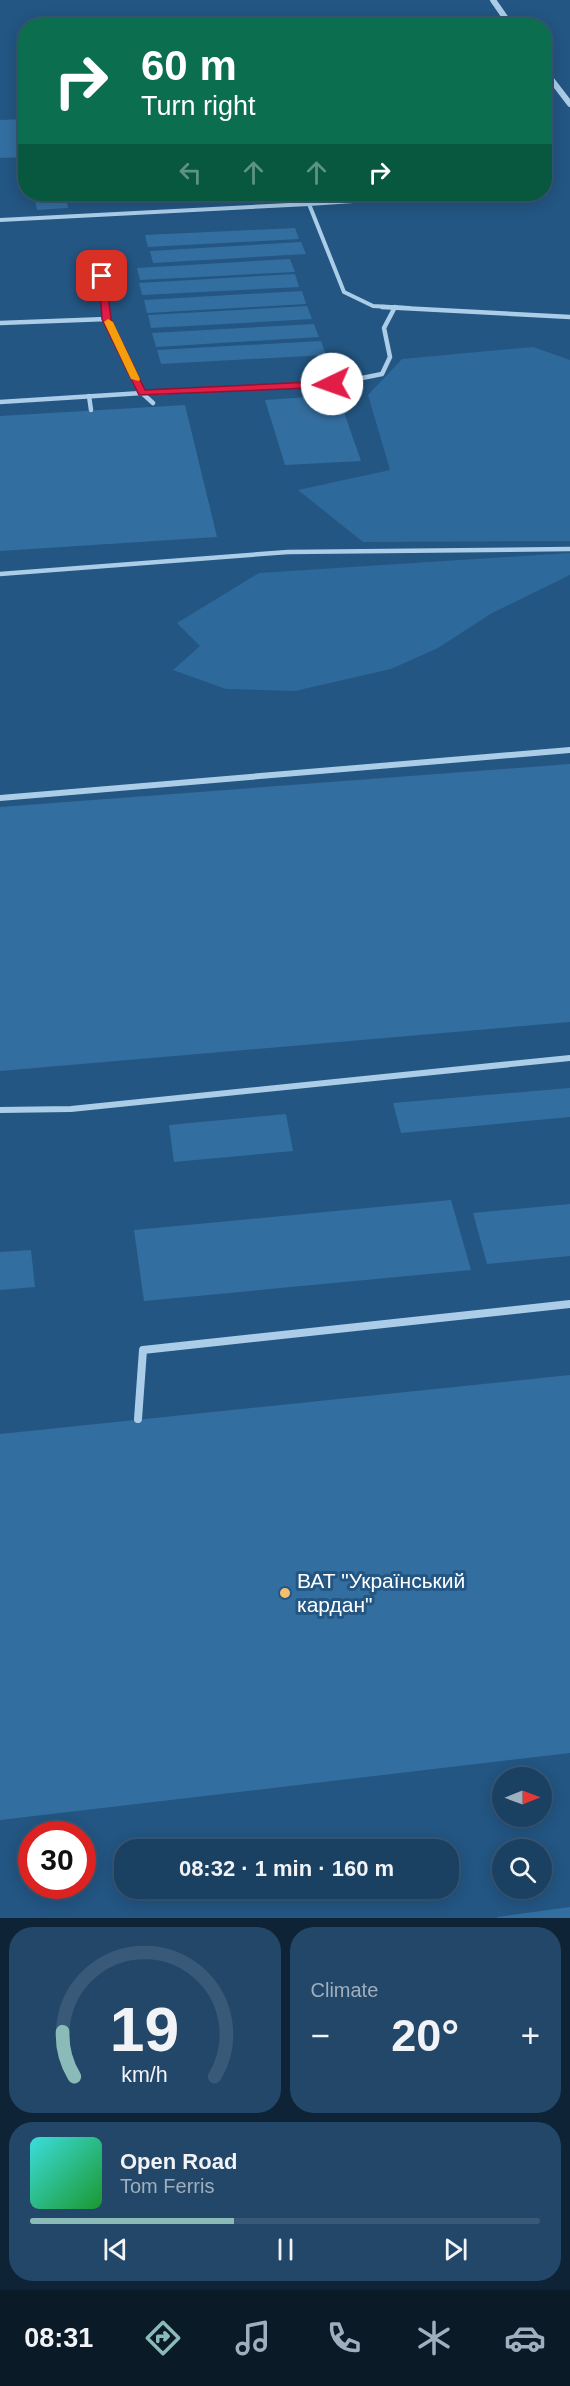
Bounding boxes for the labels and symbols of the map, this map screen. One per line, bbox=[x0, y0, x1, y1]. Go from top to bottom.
pin bbox=[76, 250, 127, 301]
position arrow bbox=[300, 352, 364, 416]
place label: ВАТ "Український кардан" bbox=[297, 1569, 465, 1616]
marker: ВАТ "Український кардан" bbox=[278, 1586, 292, 1600]
north arrow bbox=[492, 1767, 552, 1827]
speed limit sign: 30 bbox=[18, 1821, 96, 1899]

